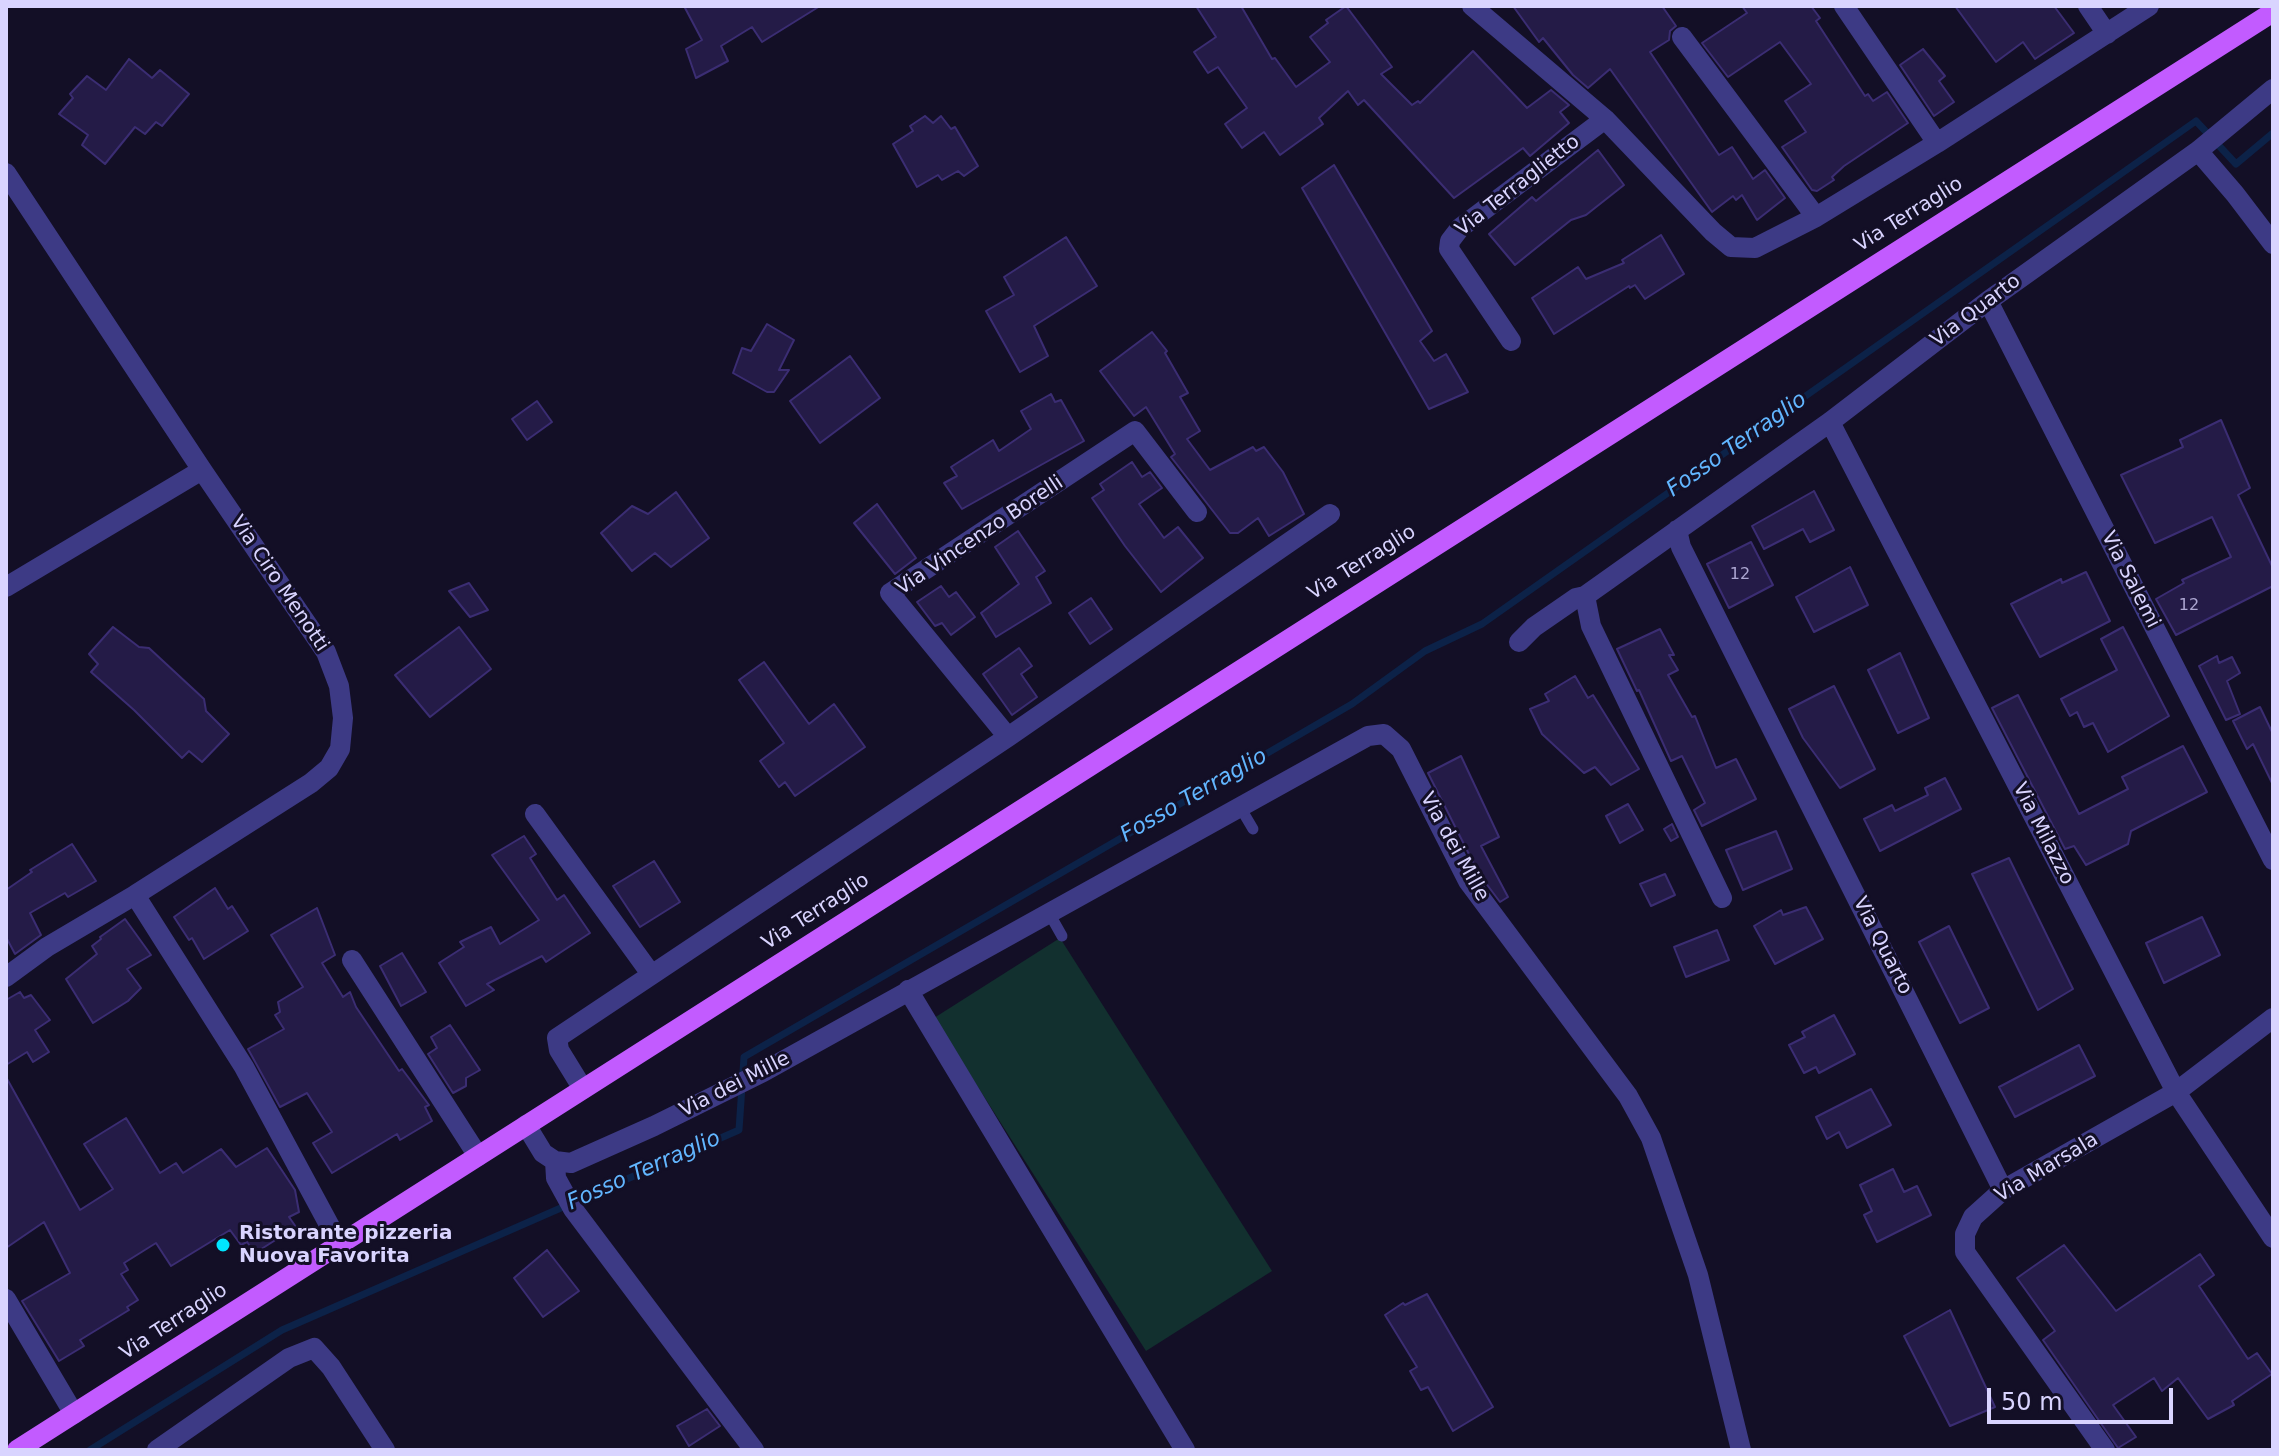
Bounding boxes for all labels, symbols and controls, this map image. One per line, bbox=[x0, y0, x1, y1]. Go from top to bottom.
street label: Via Terraglietto bbox=[1451, 130, 1585, 242]
street label: Via Terraglio bbox=[1851, 172, 1967, 258]
street label: Via Quarto bbox=[1926, 269, 2026, 353]
water label: Fosso Terraglio bbox=[1662, 387, 1812, 503]
street label: Via Vincenzo Borelli bbox=[892, 471, 1068, 601]
street label: Via Ciro Menotti bbox=[225, 511, 333, 657]
street label: Via Terraglio bbox=[1304, 520, 1420, 606]
street label: Via Salemi bbox=[2095, 528, 2165, 632]
house number: 12 bbox=[1730, 565, 1750, 585]
house number: 12 bbox=[2179, 596, 2199, 616]
water label: Fosso Terraglio bbox=[1116, 743, 1272, 849]
street label: Via Milazzo bbox=[2007, 779, 2079, 889]
street label: Via dei Mille bbox=[1414, 788, 1494, 906]
street label: Via Terraglio bbox=[758, 868, 874, 956]
street label: Via Quarto bbox=[1847, 893, 1917, 999]
street label: Via dei Mille bbox=[676, 1047, 794, 1123]
water label: Fosso Terraglio bbox=[563, 1125, 725, 1217]
street label: Via Marsala bbox=[1991, 1128, 2103, 1208]
place label: Ristorante pizzeria Nuova Favorita bbox=[239, 1222, 452, 1269]
marker: Ristorante pizzeria Nuova Favorita bbox=[214, 1236, 232, 1254]
street label: Via Terraglio bbox=[116, 1278, 232, 1366]
scale bar bbox=[1991, 1372, 2177, 1422]
text: 50 m bbox=[2001, 1388, 2063, 1416]

